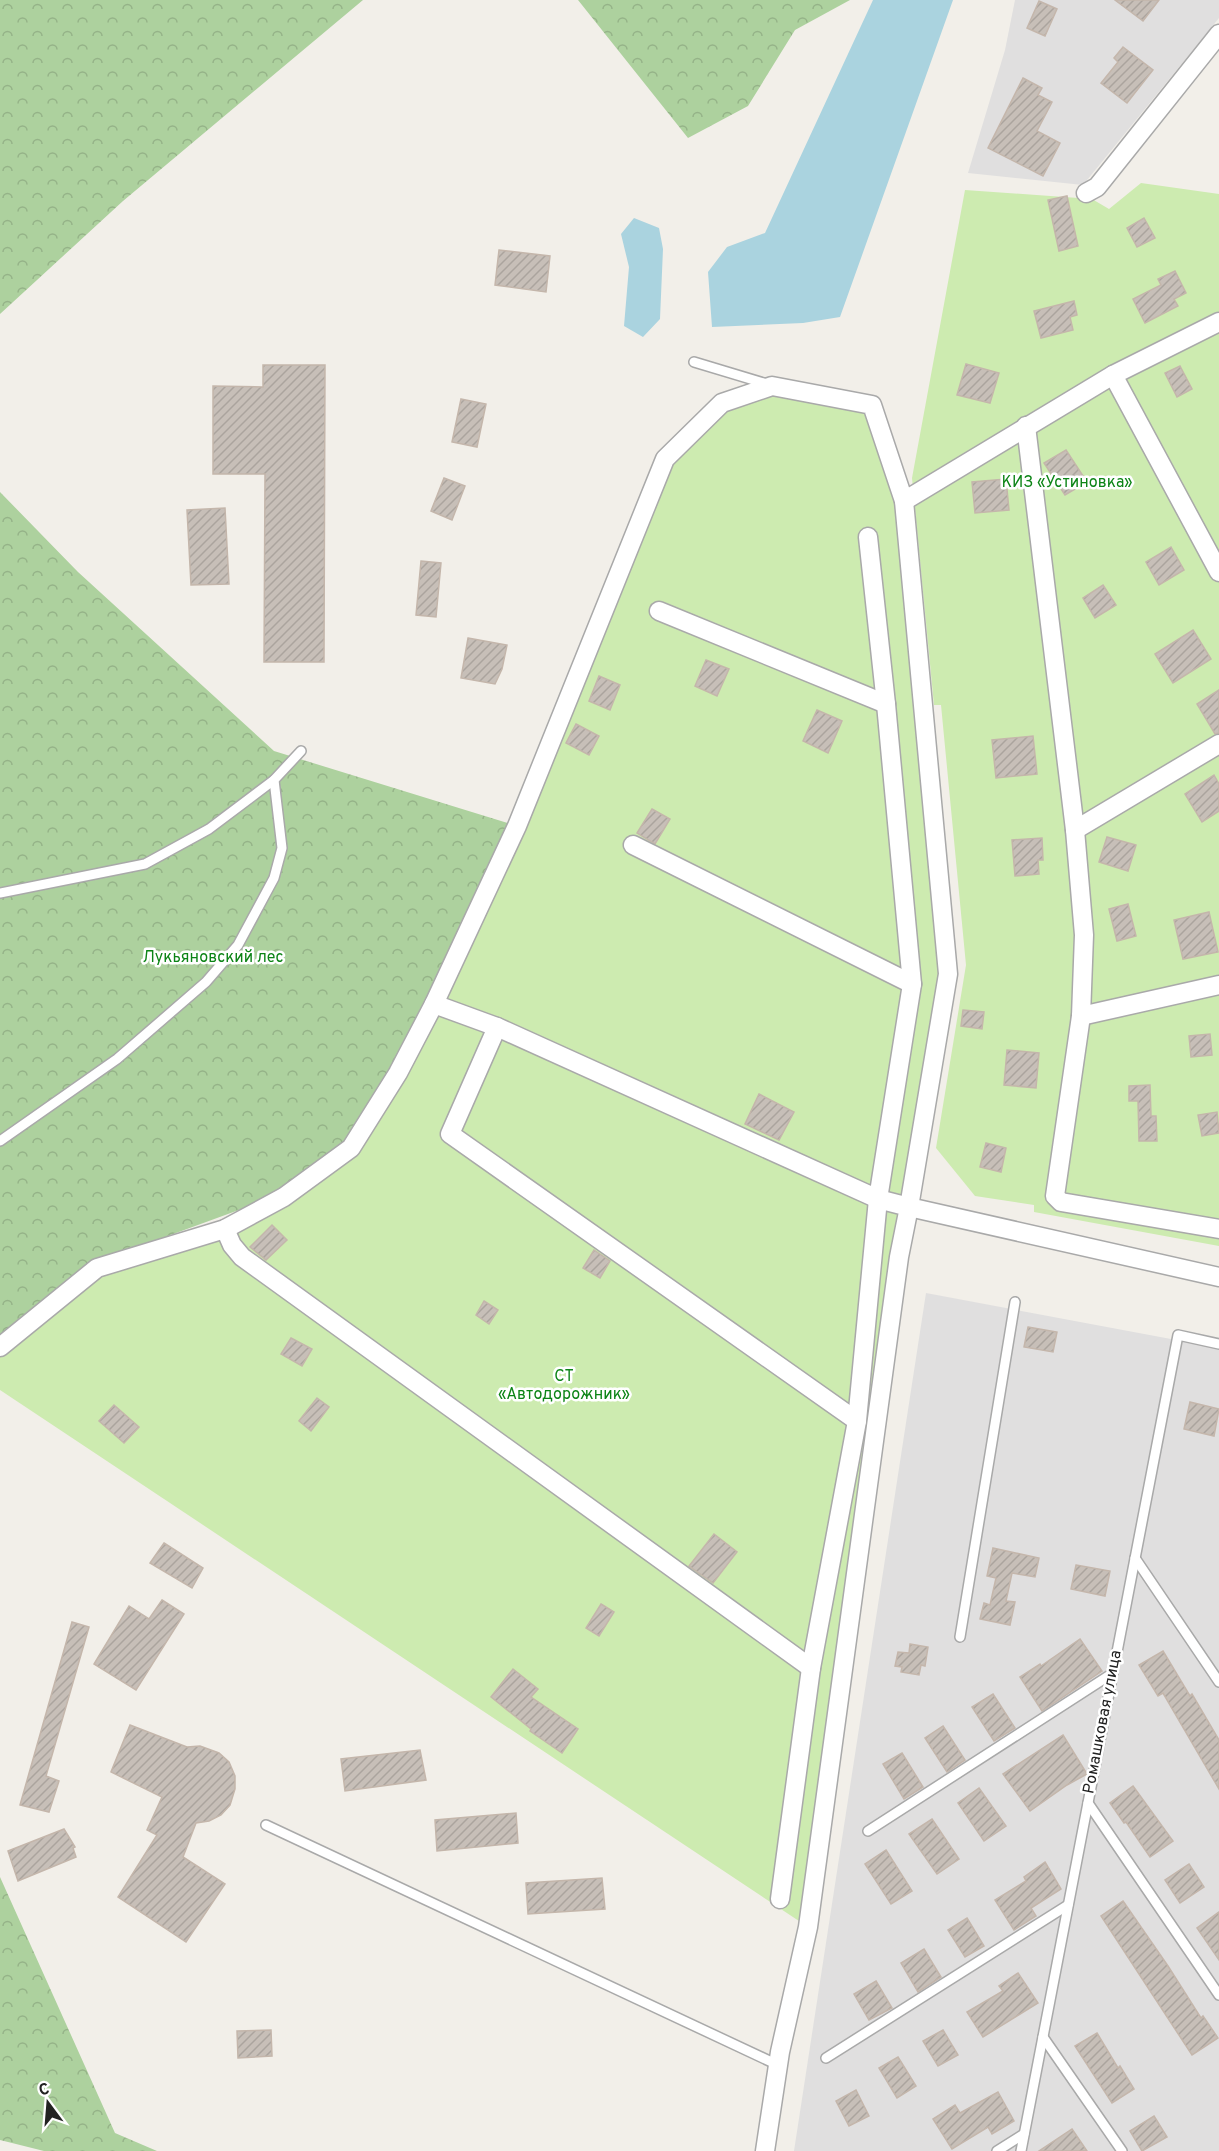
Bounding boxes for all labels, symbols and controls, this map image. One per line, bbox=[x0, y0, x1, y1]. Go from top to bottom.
park label: КИЗ «Устиновка» bbox=[1001, 473, 1133, 493]
park label: Лукьяновский лес bbox=[142, 948, 284, 968]
park label: СТ «Автодорожник» bbox=[498, 1367, 630, 1405]
street label: Ромашковая улица bbox=[1079, 1648, 1127, 1796]
north arrow bbox=[18, 2073, 78, 2133]
text: С bbox=[37, 2079, 52, 2102]

